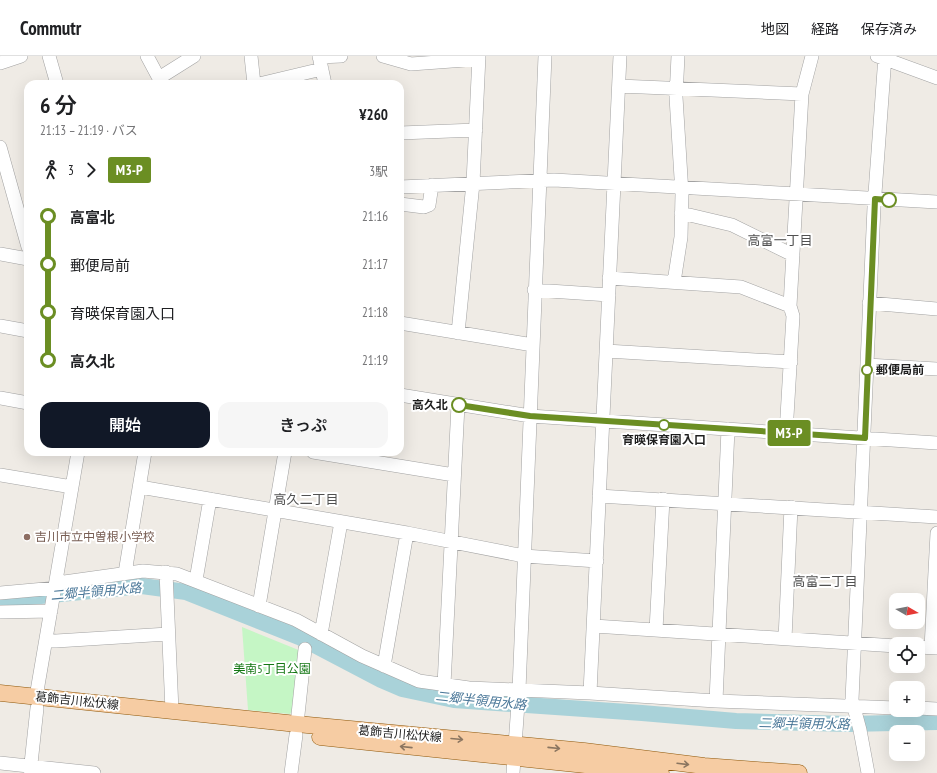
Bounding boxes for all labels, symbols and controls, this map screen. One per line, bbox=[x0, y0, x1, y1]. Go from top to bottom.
text: Commutr bbox=[20, 16, 81, 40]
text: 地図 bbox=[761, 20, 789, 38]
text: 経路 bbox=[811, 20, 839, 38]
text: 保存済み bbox=[861, 20, 917, 38]
text: 6 分 bbox=[40, 91, 77, 119]
text: ¥260 bbox=[359, 105, 388, 124]
text: 21:13 – 21:19 · バス bbox=[40, 122, 138, 139]
icon: walk bbox=[40, 159, 62, 181]
icon: forward bbox=[80, 159, 102, 181]
text: M3-P bbox=[116, 161, 143, 179]
text: 3 bbox=[68, 162, 74, 179]
text: 3駅 bbox=[369, 163, 388, 180]
unlabelled marker bbox=[881, 192, 897, 208]
text: 高富北 bbox=[70, 208, 115, 227]
text: 21:16 bbox=[362, 208, 388, 225]
district label: 高富一丁目 bbox=[747, 232, 813, 249]
text: 郵便局前 bbox=[70, 256, 130, 275]
text: 21:17 bbox=[362, 256, 388, 273]
text: 育暎保育園入口 bbox=[70, 304, 175, 323]
text: 21:18 bbox=[362, 304, 388, 321]
text: 高久北 bbox=[70, 352, 115, 371]
text: 21:19 bbox=[362, 352, 388, 369]
place label: 郵便局前 bbox=[876, 362, 924, 377]
marker: 郵便局前 bbox=[861, 364, 873, 376]
place label: 高久北 bbox=[412, 397, 448, 412]
marker: 高久北 bbox=[451, 397, 467, 413]
button: 開始 bbox=[40, 402, 210, 448]
button: きっぷ bbox=[218, 402, 388, 448]
marker: 育暎保育園入口 bbox=[658, 419, 670, 431]
line badge: M3-P bbox=[761, 420, 817, 446]
text: M3-P bbox=[776, 424, 802, 442]
place label: 育暎保育園入口 bbox=[622, 432, 706, 447]
district label: 高久二丁目 bbox=[273, 491, 339, 508]
place label: 吉川市立中曽根小学校 bbox=[35, 529, 155, 544]
marker: 吉川市立中曽根小学校 bbox=[22, 532, 32, 542]
district label: 高富二丁目 bbox=[792, 573, 858, 590]
water label: 二郷半領用水路 bbox=[50, 579, 143, 604]
north arrow bbox=[889, 593, 925, 629]
map controls bbox=[889, 593, 925, 761]
button: locate bbox=[889, 637, 925, 673]
park label: 美南5丁目公園 bbox=[233, 661, 311, 676]
button: + bbox=[889, 681, 925, 717]
water label: 二郷半領用水路 bbox=[435, 687, 528, 714]
street label: 葛飾吉川松伏線 bbox=[34, 689, 120, 712]
water label: 二郷半領用水路 bbox=[758, 714, 851, 733]
street label: 葛飾吉川松伏線 bbox=[358, 722, 443, 745]
button: − bbox=[889, 725, 925, 761]
one-way arrow bbox=[450, 736, 463, 743]
one-way arrow bbox=[400, 743, 413, 750]
one-way arrow bbox=[547, 745, 560, 752]
one-way arrow bbox=[677, 760, 690, 768]

